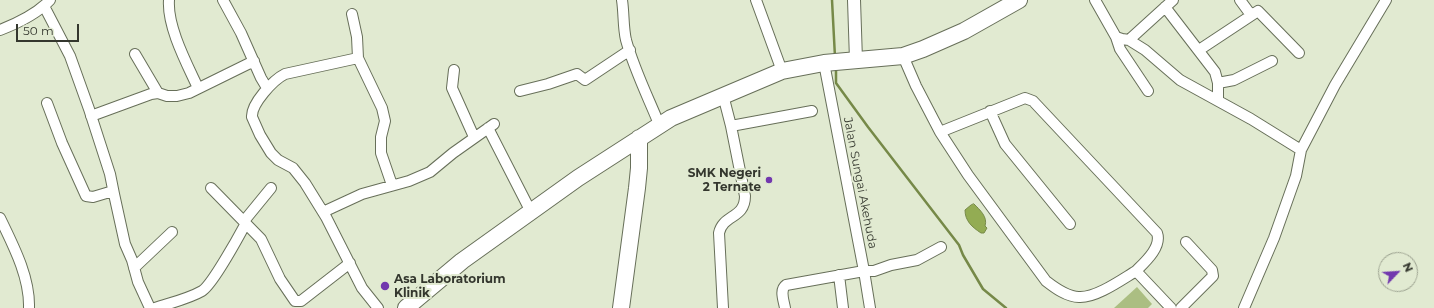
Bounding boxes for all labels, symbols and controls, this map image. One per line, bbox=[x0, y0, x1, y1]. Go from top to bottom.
scale bar bbox=[18, 16, 81, 42]
text: 50 m bbox=[23, 23, 54, 38]
street label: Jalan Sungai Akehuda bbox=[840, 116, 880, 250]
place label: SMK Negeri 2 Ternate bbox=[688, 166, 761, 194]
marker: SMK Negeri 2 Ternate bbox=[764, 175, 774, 185]
north arrow bbox=[1378, 252, 1418, 292]
text: N bbox=[1400, 260, 1416, 274]
place label: Asa Laboratorium Klinik bbox=[394, 272, 506, 300]
marker: Asa Laboratorium Klinik bbox=[379, 280, 391, 292]

